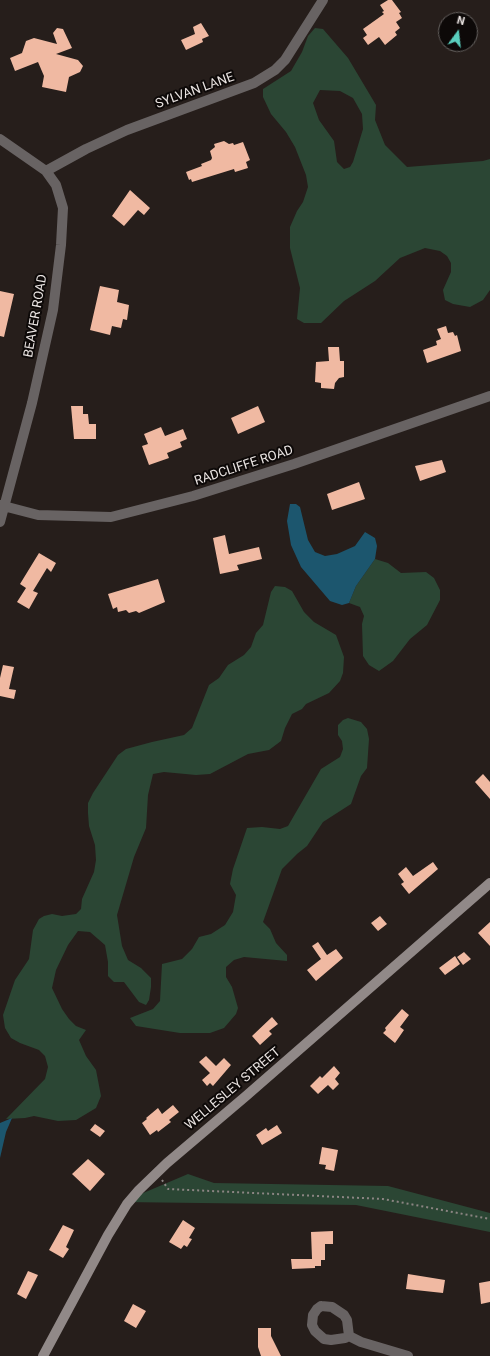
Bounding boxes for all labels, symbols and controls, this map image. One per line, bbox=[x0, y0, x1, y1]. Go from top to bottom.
north arrow bbox=[438, 12, 478, 52]
text: N bbox=[456, 14, 466, 28]
street label: SYLVAN LANE bbox=[154, 70, 236, 112]
street label: BEAVER ROAD bbox=[21, 273, 51, 359]
street label: RADCLIFFE ROAD bbox=[193, 443, 295, 489]
street label: WELLESLEY STREET bbox=[182, 1045, 284, 1133]

